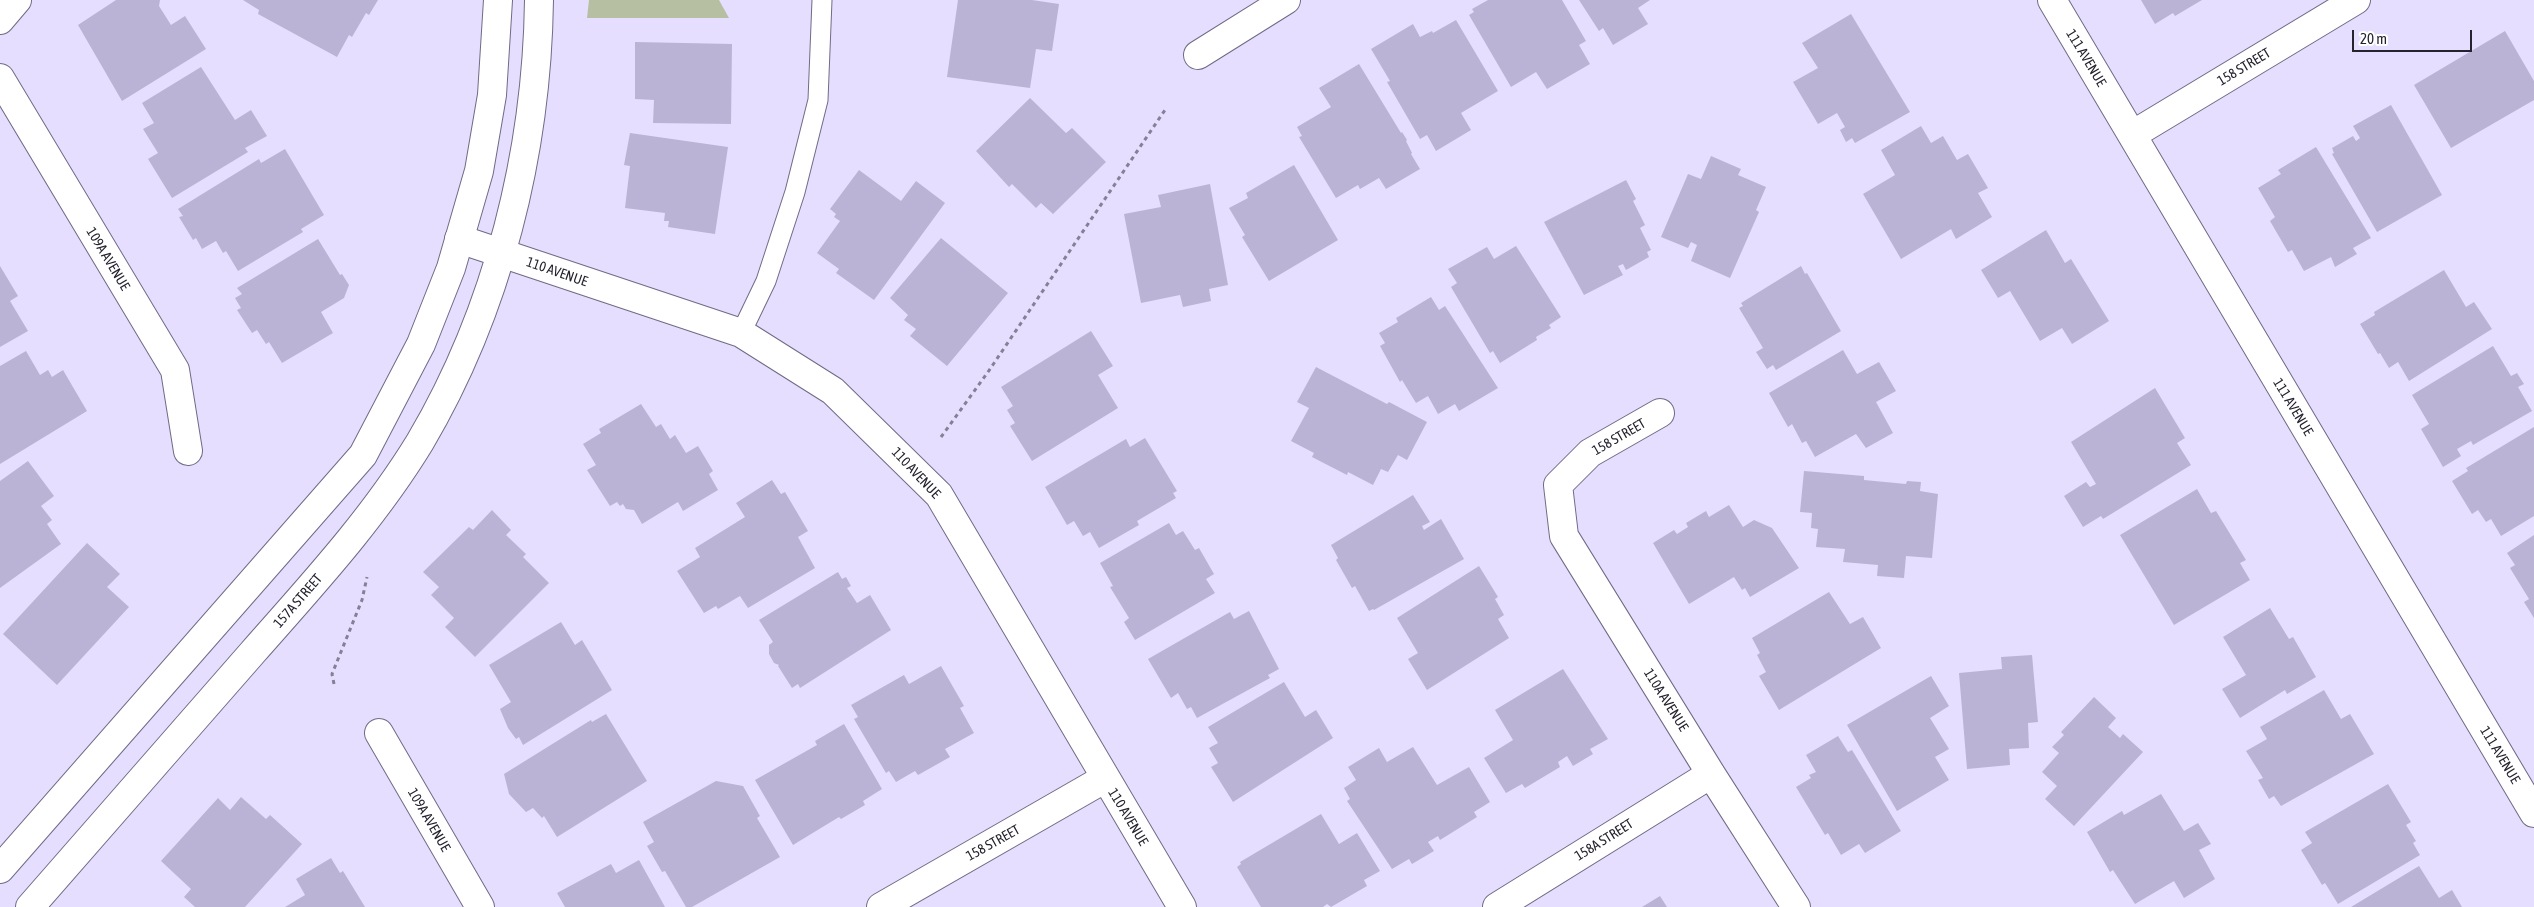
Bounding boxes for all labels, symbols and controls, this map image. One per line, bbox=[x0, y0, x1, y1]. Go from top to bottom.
scale bar bbox=[2354, 20, 2474, 52]
street label: 111 AVENUE bbox=[2062, 26, 2110, 90]
text: 20 m bbox=[2360, 30, 2387, 47]
street label: 158 STREET bbox=[2214, 45, 2274, 89]
street label: 109A AVENUE bbox=[83, 224, 133, 294]
street label: 110 AVENUE bbox=[524, 254, 590, 290]
street label: 111 AVENUE bbox=[2269, 375, 2317, 439]
street label: 158 STREET bbox=[1589, 415, 1649, 459]
street label: 110 AVENUE bbox=[888, 444, 944, 502]
street label: 157A STREET bbox=[270, 571, 326, 631]
street label: 110A AVENUE bbox=[1640, 666, 1692, 734]
street label: 111 AVENUE bbox=[2476, 723, 2524, 787]
street label: 109A AVENUE bbox=[404, 785, 454, 855]
street label: 110 AVENUE bbox=[1104, 785, 1152, 849]
street label: 158A STREET bbox=[1572, 815, 1636, 865]
street label: 158 STREET bbox=[963, 821, 1023, 865]

